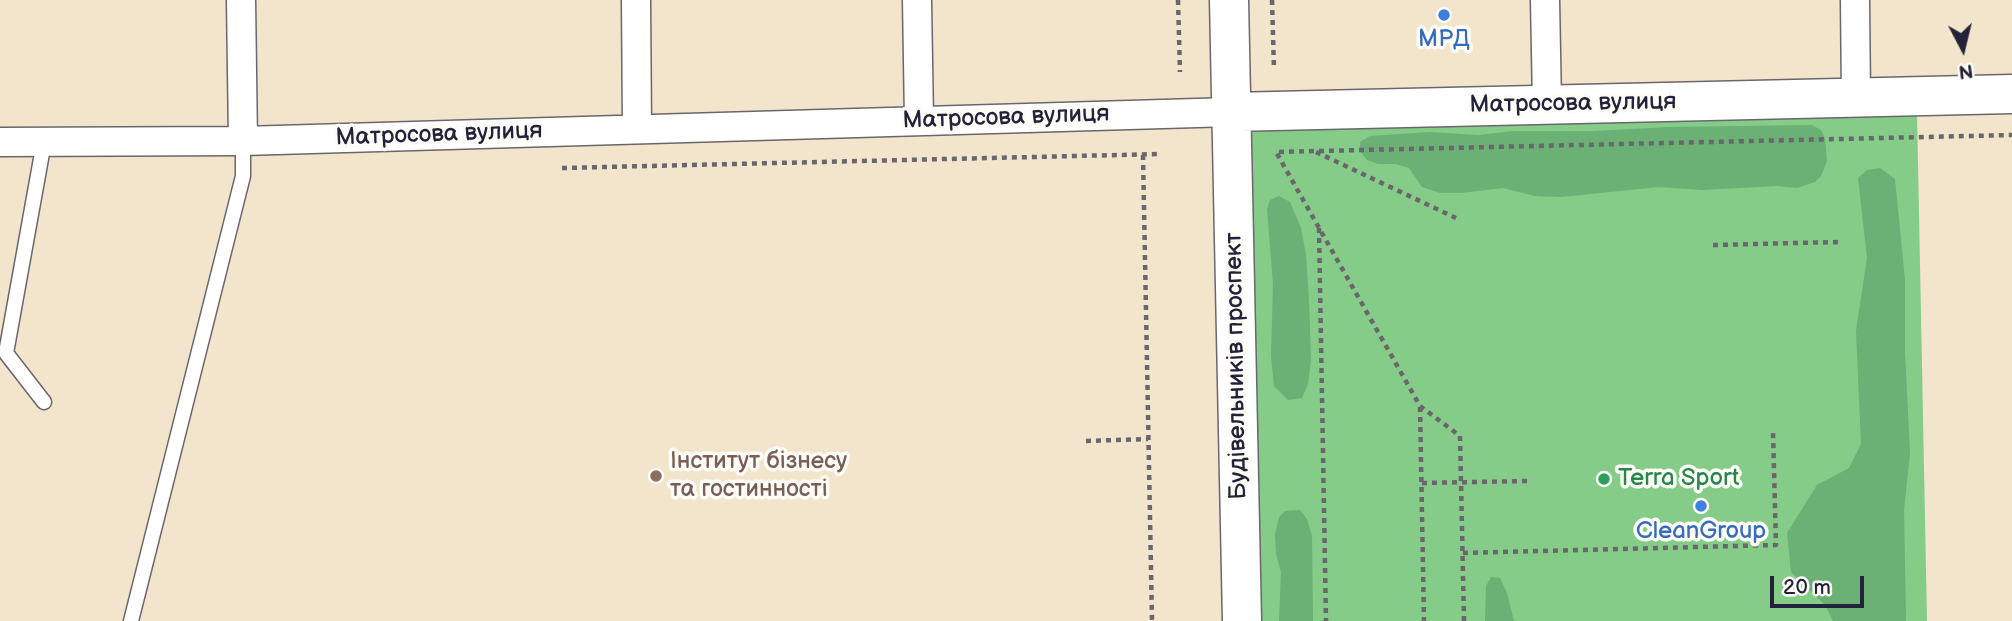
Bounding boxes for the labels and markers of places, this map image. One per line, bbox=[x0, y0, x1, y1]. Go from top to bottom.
marker: МРД bbox=[1436, 7, 1452, 23]
place label: МРД bbox=[1418, 26, 1470, 54]
place label: Інститут бізнесу та гостинності bbox=[670, 448, 847, 504]
place label: Terra Sport bbox=[1618, 465, 1739, 493]
marker: Інститут бізнесу та гостинності bbox=[648, 468, 664, 484]
marker: Terra Sport bbox=[1596, 471, 1612, 487]
marker: CleanGroup bbox=[1693, 498, 1709, 514]
place label: CleanGroup bbox=[1636, 518, 1766, 546]

